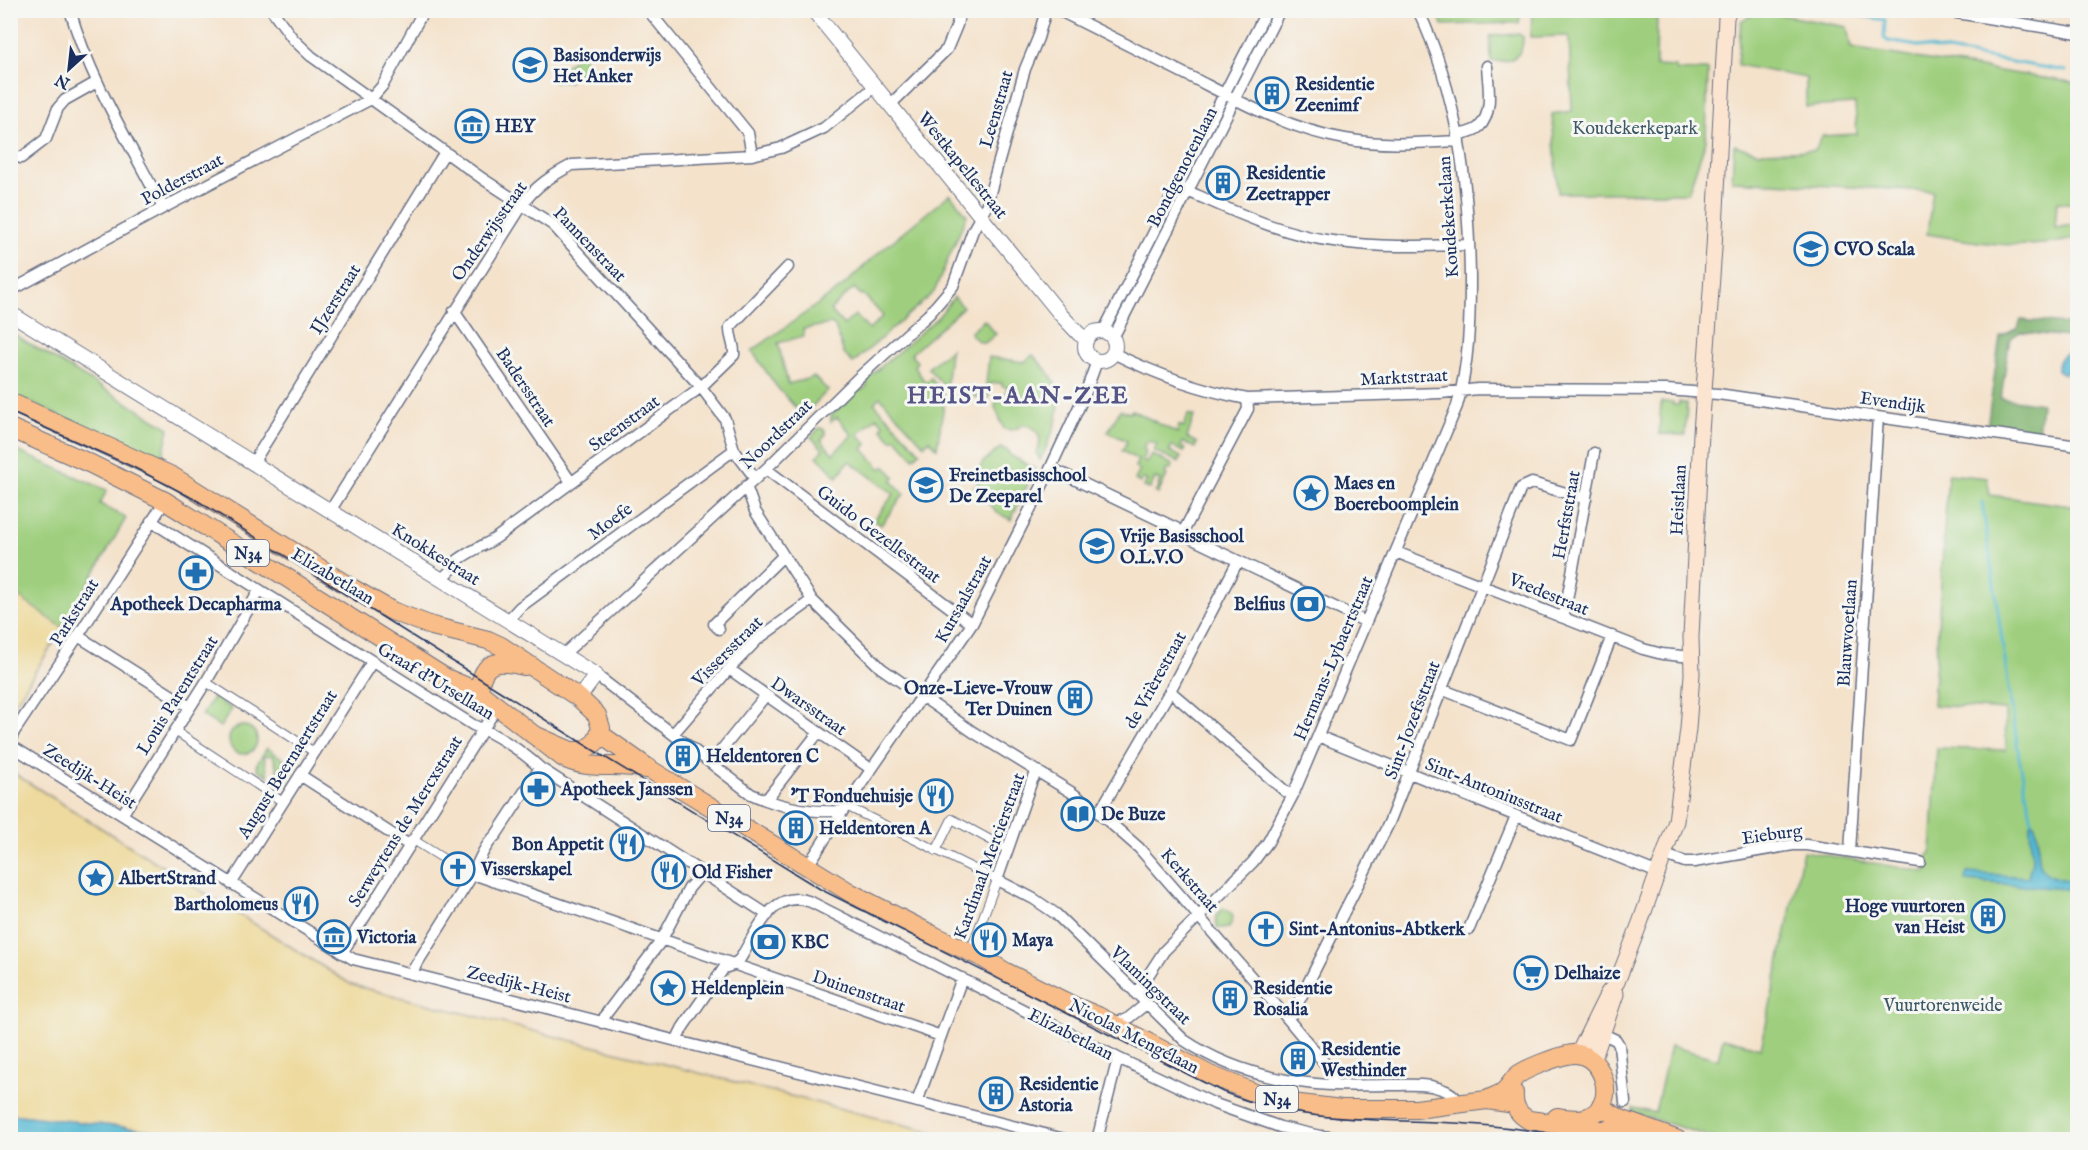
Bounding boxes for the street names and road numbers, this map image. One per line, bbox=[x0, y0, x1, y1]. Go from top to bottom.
street label: Leenstraat bbox=[975, 68, 1020, 151]
street label: Bondgenotenlaan bbox=[1143, 103, 1224, 232]
street label: Westkapellestraat bbox=[912, 108, 1012, 224]
street label: Polderstraat bbox=[138, 149, 228, 212]
street label: Koudekerkelaan bbox=[1434, 155, 1465, 279]
street label: Onderwijsstraat bbox=[447, 177, 533, 286]
street label: Pannenstraat bbox=[547, 203, 631, 288]
street label: IJzerstraat bbox=[306, 260, 367, 339]
street label: Badersstraat bbox=[490, 344, 560, 432]
street label: Marktstraat bbox=[1360, 365, 1449, 392]
street label: Evendijk bbox=[1858, 387, 1928, 420]
street label: Steenstraat bbox=[585, 391, 665, 458]
street label: Noordstraat bbox=[736, 395, 818, 475]
street label: Heistlaan bbox=[1666, 464, 1693, 536]
street label: Herfststraat bbox=[1548, 469, 1587, 562]
street label: Guido Gezellestraat bbox=[811, 481, 945, 589]
street label: Moefe bbox=[584, 498, 638, 546]
street label: Knokkestraat bbox=[386, 519, 484, 592]
road number: N34 bbox=[227, 540, 269, 566]
street label: Elizabetlaan bbox=[287, 544, 378, 611]
street label: Kursaalstraat bbox=[931, 552, 998, 648]
street label: Vredestraat bbox=[1504, 569, 1592, 622]
street label: Hermans-Lybaertstraat bbox=[1289, 573, 1379, 744]
street label: Parkstraat bbox=[46, 575, 105, 651]
street label: Blauwvoetlaan bbox=[1833, 578, 1864, 688]
street label: Vissersstraat bbox=[687, 612, 768, 693]
street label: de Vrièrestraat bbox=[1120, 628, 1193, 733]
street label: Louis Parentstraat bbox=[132, 632, 224, 760]
street label: Graaf d'Ursellaan bbox=[373, 638, 498, 726]
street label: Sint-Jozefsstraat bbox=[1380, 658, 1447, 783]
street label: Dwarsstraat bbox=[766, 673, 851, 742]
street label: August Beernaertstraat bbox=[233, 686, 343, 844]
street label: Serweytens de Mercxstraat bbox=[344, 732, 468, 912]
street label: Zeedijk-Heist bbox=[38, 739, 140, 815]
street label: Sint-Antoniusstraat bbox=[1421, 753, 1566, 829]
street label: Kardinaal Mercierstraat bbox=[950, 770, 1031, 943]
road number: N34 bbox=[708, 805, 750, 831]
street label: Eieburg bbox=[1741, 820, 1804, 851]
street label: Kerkstraat bbox=[1154, 844, 1223, 918]
street label: Vlamingstraat bbox=[1104, 941, 1195, 1030]
street label: Zeedijk-Heist bbox=[464, 961, 573, 1010]
street label: Duinenstraat bbox=[809, 966, 908, 1019]
street label: Nicolas Mengélaan bbox=[1064, 995, 1203, 1080]
street label: Elizabetlaan bbox=[1024, 1004, 1117, 1067]
road number: N34 bbox=[1256, 1086, 1298, 1112]

